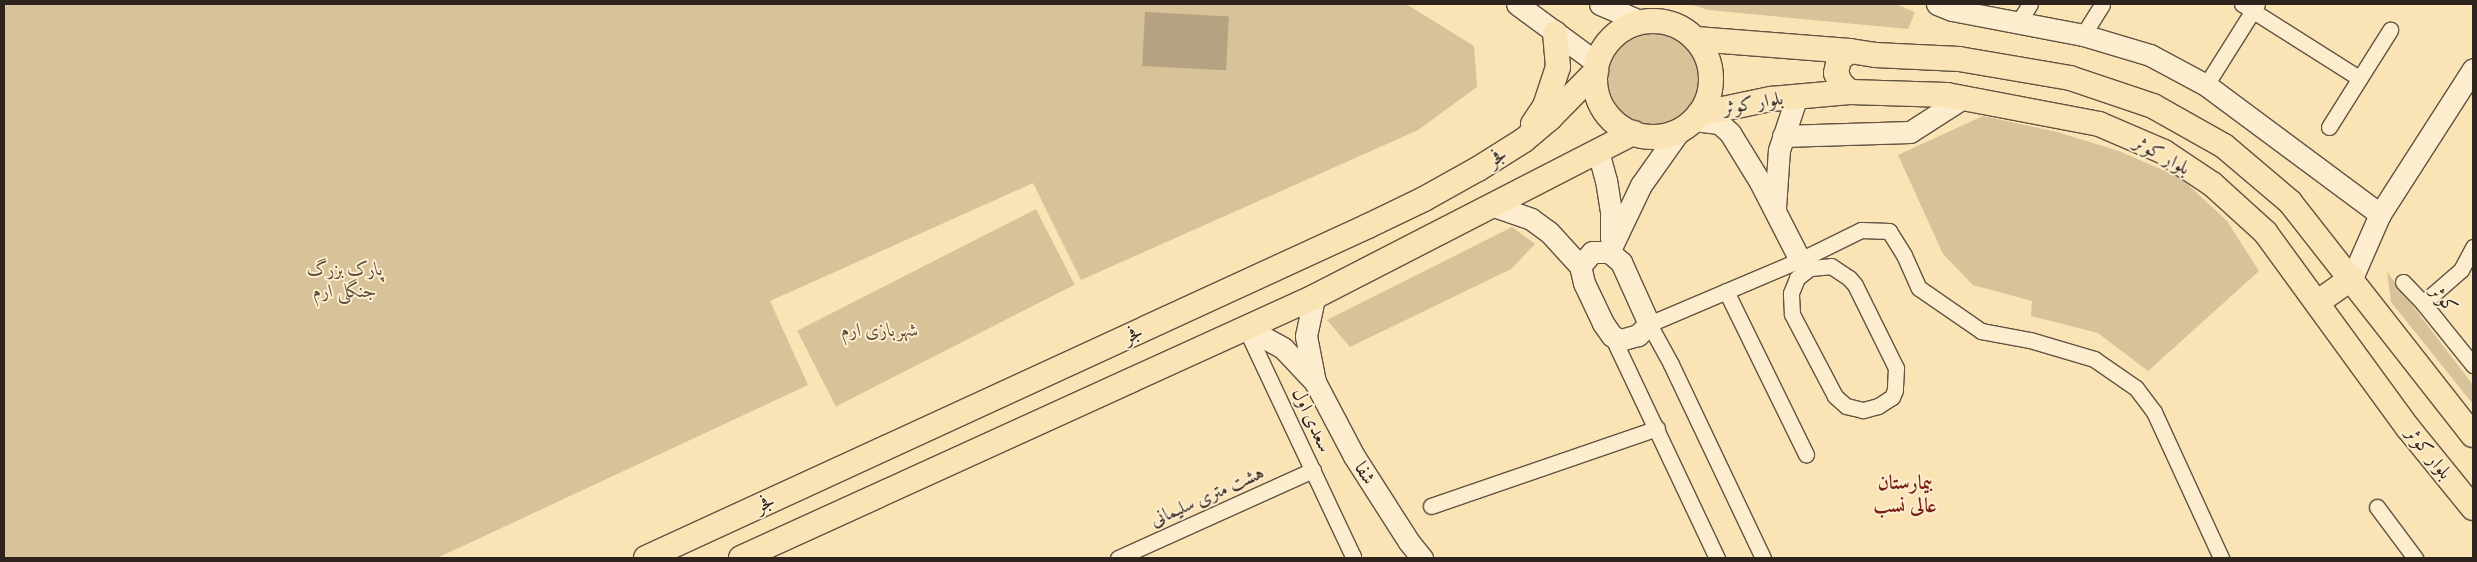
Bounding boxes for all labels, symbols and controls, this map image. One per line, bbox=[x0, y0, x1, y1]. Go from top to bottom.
street label: بلوار کوثر bbox=[1721, 87, 1785, 119]
street label: بلوار کوثر bbox=[2130, 130, 2194, 180]
street label: فجر bbox=[1483, 142, 1511, 172]
park label: پارک بزرگ جنگلی ارم bbox=[307, 258, 383, 302]
street label: کوثر bbox=[2425, 280, 2463, 318]
park label: شهربازی ارم bbox=[841, 319, 919, 341]
street label: فجر bbox=[1120, 320, 1146, 348]
street label: سعدی اول bbox=[1287, 384, 1337, 456]
street label: بلوار کوثر bbox=[2401, 422, 2457, 484]
street label: شفا bbox=[1349, 457, 1381, 489]
street label: هشت متری سلیمانی bbox=[1146, 461, 1268, 531]
district label: بیمارستان عالی نسب bbox=[1873, 470, 1937, 517]
street label: فجر bbox=[752, 489, 778, 517]

